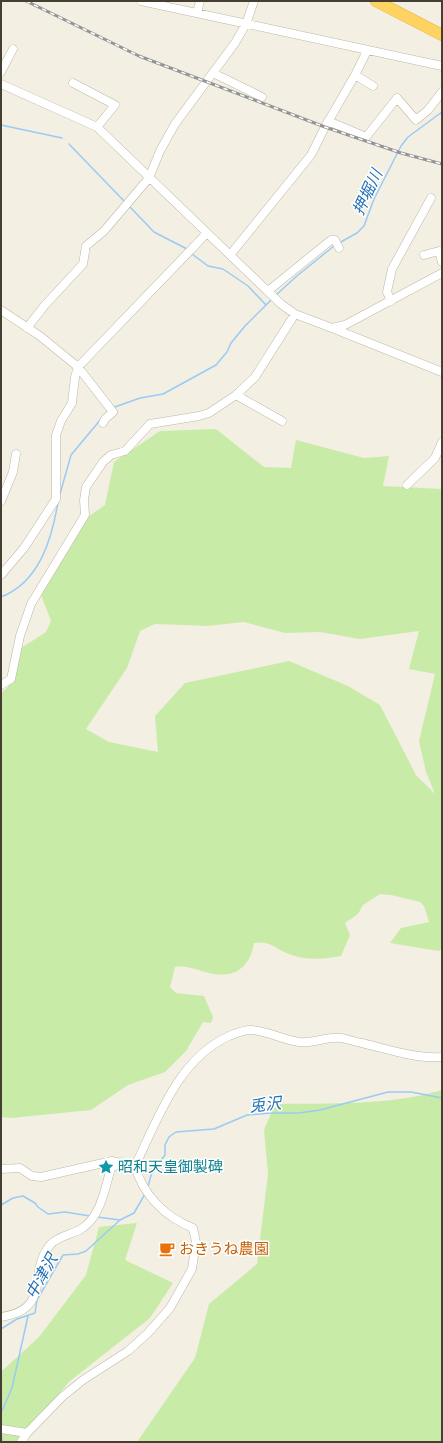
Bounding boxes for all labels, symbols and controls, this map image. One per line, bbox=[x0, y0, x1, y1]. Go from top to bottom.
water label: 押堀川 bbox=[348, 164, 388, 218]
water label: 兎沢 bbox=[248, 1092, 284, 1117]
place label: 昭和天皇御製碑 bbox=[118, 1157, 223, 1176]
place icon: 昭和天皇御製碑 bbox=[97, 1158, 115, 1176]
place label: おきうね農園 bbox=[179, 1239, 269, 1258]
cafe icon: おきうね農園 bbox=[158, 1240, 176, 1258]
water label: 中津沢 bbox=[21, 1248, 63, 1302]

